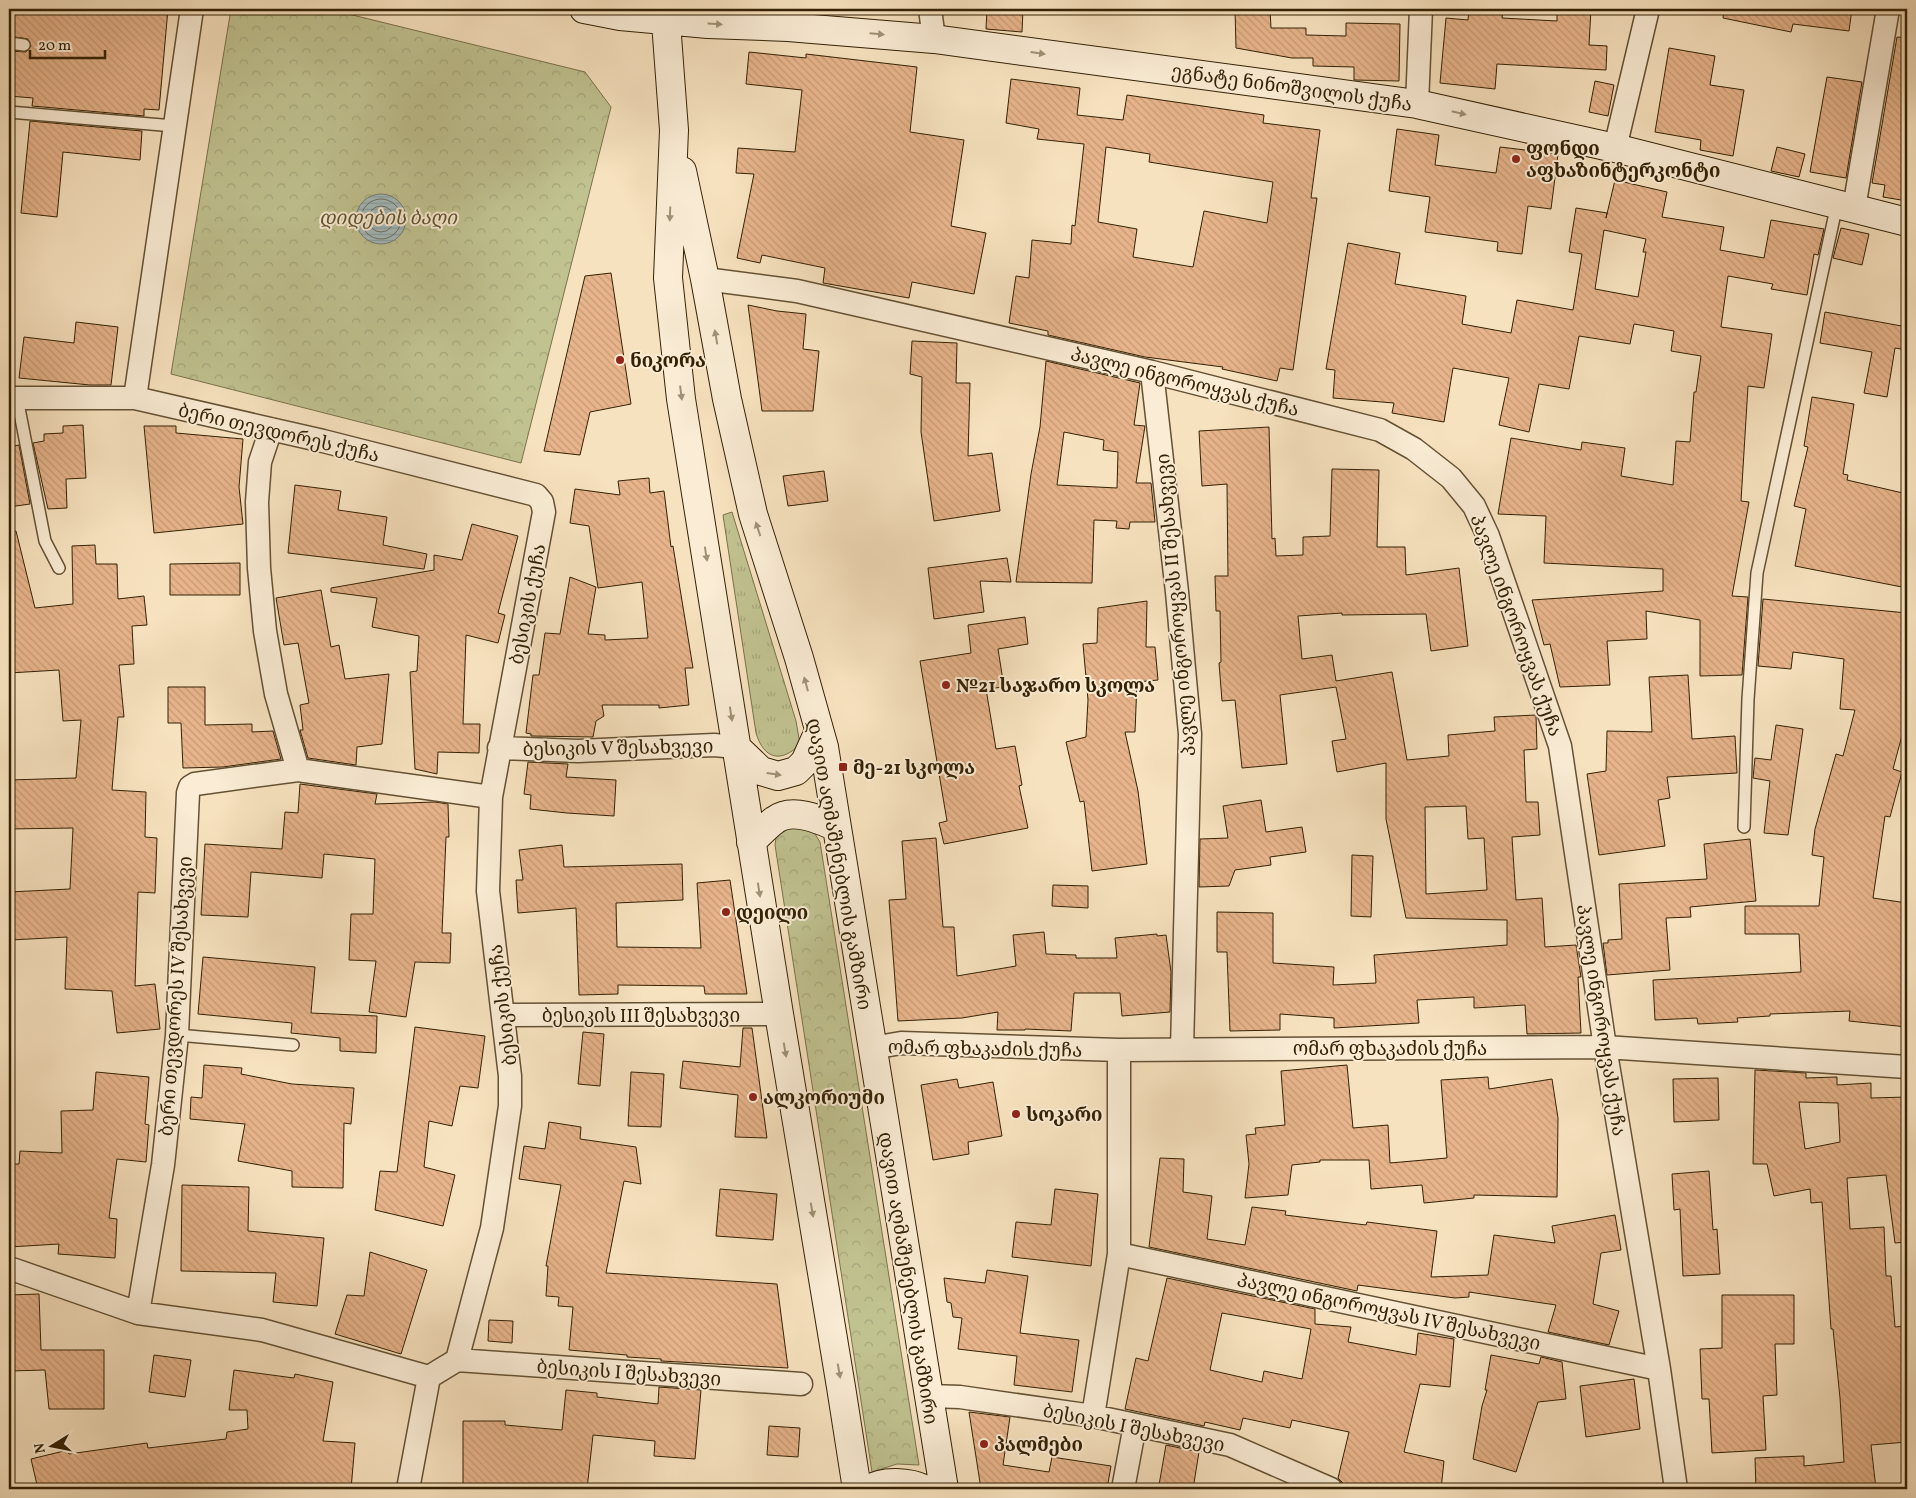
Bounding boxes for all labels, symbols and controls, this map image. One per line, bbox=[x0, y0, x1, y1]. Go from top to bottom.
one-way arrow bbox=[707, 21, 723, 29]
scale bar bbox=[30, 28, 105, 60]
one-way arrow bbox=[869, 30, 885, 38]
text: 20 m bbox=[38, 36, 71, 57]
one-way arrow bbox=[1031, 49, 1047, 57]
street label: ეგნატე ნინოშვილის ქუჩა bbox=[1170, 59, 1414, 119]
one-way arrow bbox=[1452, 109, 1467, 117]
place label: ფონდი აფხაზინტერკონტი bbox=[1526, 137, 1720, 185]
marker: ფონდი აფხაზინტერკონტი bbox=[1510, 153, 1522, 165]
park label: დიდების ბაღი bbox=[319, 206, 458, 232]
one-way arrow bbox=[666, 206, 674, 222]
one-way arrow bbox=[711, 328, 719, 344]
street label: პავლე ინგოროყვას ქუჩა bbox=[1068, 342, 1301, 424]
place label: ნიკორა bbox=[630, 349, 706, 375]
marker: ნიკორა bbox=[614, 354, 626, 366]
one-way arrow bbox=[677, 385, 685, 401]
street label: ბერი თევდორეს ქუჩა bbox=[175, 398, 382, 470]
street label: პავლე ინგოროყვას II შესახვევი bbox=[1151, 452, 1203, 757]
street label: პავლე ინგოროყვას ქუჩა bbox=[1463, 511, 1567, 740]
one-way arrow bbox=[753, 522, 761, 537]
street label: ბესიკის ქუჩა bbox=[505, 542, 553, 667]
one-way arrow bbox=[702, 546, 710, 562]
place label: №21 საჯარო სკოლა bbox=[956, 674, 1155, 700]
one-way arrow bbox=[802, 677, 810, 692]
marker: №21 საჯარო სკოლა bbox=[940, 679, 952, 691]
one-way arrow bbox=[727, 707, 735, 723]
street label: დავით აღმაშენებლის გამზირი bbox=[800, 716, 877, 1012]
street label: ბესიკის V შესახვევი bbox=[522, 734, 714, 764]
place label: მე-21 სკოლა bbox=[853, 756, 975, 782]
marker: მე-21 სკოლა bbox=[837, 761, 849, 773]
one-way arrow bbox=[767, 770, 783, 778]
street label: ბერი თევდორეს IV შესახვევი bbox=[154, 855, 200, 1137]
one-way arrow bbox=[755, 882, 763, 898]
place label: დეილი bbox=[736, 901, 808, 927]
street label: პავლე ინგოროყვას ქუჩა bbox=[1569, 902, 1631, 1138]
marker: დეილი bbox=[720, 906, 732, 918]
street label: ბესიკის ქუჩა bbox=[484, 943, 524, 1067]
street label: ბესიკის III შესახვევი bbox=[542, 1004, 740, 1030]
street label: ომარ ფხაკაძის ქუჩა bbox=[888, 1035, 1082, 1065]
street label: ომარ ფხაკაძის ქუჩა bbox=[1293, 1037, 1487, 1063]
one-way arrow bbox=[781, 1043, 789, 1059]
place label: ალკორიუმი bbox=[763, 1086, 885, 1112]
marker: ალკორიუმი bbox=[747, 1091, 759, 1103]
place label: სოკარი bbox=[1026, 1103, 1102, 1129]
marker: სოკარი bbox=[1010, 1108, 1022, 1120]
street label: დავით აღმაშენებლის გამზირი bbox=[871, 1130, 943, 1426]
one-way arrow bbox=[808, 1203, 816, 1219]
street label: პავლე ინგოროყვას IV შესახვევი bbox=[1234, 1268, 1543, 1358]
street label: ბესიკის I შესახვევი bbox=[536, 1355, 722, 1393]
one-way arrow bbox=[835, 1363, 843, 1379]
street label: ბესიკის I შესახვევი bbox=[1040, 1399, 1227, 1459]
north arrow bbox=[28, 1420, 78, 1470]
place label: პალმები bbox=[994, 1433, 1083, 1459]
marker: პალმები bbox=[978, 1438, 990, 1450]
text: N bbox=[30, 1441, 51, 1455]

